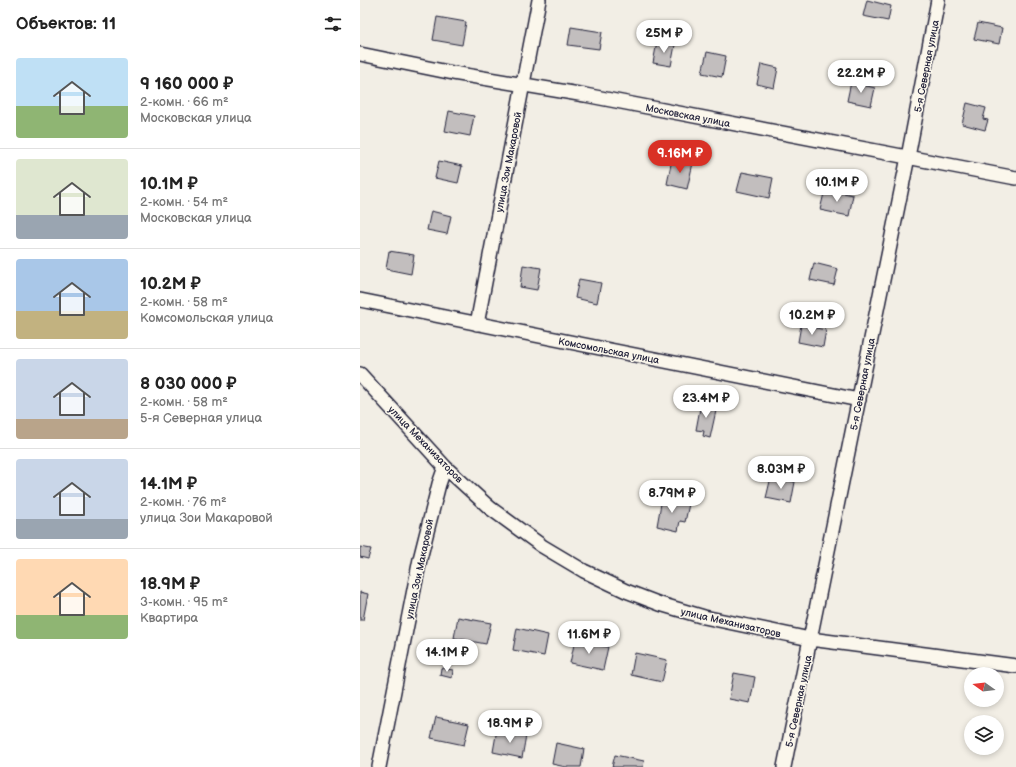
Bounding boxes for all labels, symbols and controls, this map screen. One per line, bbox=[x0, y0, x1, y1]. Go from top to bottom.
icon: filters bbox=[322, 13, 344, 35]
text: Объектов: 11 bbox=[16, 14, 116, 34]
street label: 5-я Северная улица bbox=[912, 19, 942, 113]
pin: 25M ₽ bbox=[636, 20, 692, 54]
text: 25M ₽ bbox=[645, 25, 683, 41]
pin: 22.2M ₽ bbox=[824, 60, 898, 94]
text: 22.2M ₽ bbox=[837, 65, 885, 81]
icon: home bbox=[48, 74, 96, 122]
text: 9 160 000 ₽ bbox=[140, 74, 233, 94]
text: 2-комн. · 66 m² bbox=[140, 94, 229, 110]
street label: Московская улица bbox=[644, 102, 731, 130]
text: Московская улица bbox=[140, 110, 252, 126]
street label: улица Зои Макаровой bbox=[493, 111, 525, 213]
pin: 9.16M ₽ bbox=[643, 140, 717, 174]
text: 9.16M ₽ bbox=[657, 145, 703, 161]
pin: 10.1M ₽ bbox=[800, 169, 874, 203]
text: 10.1M ₽ bbox=[140, 174, 198, 194]
text: 10.1M ₽ bbox=[815, 174, 859, 190]
icon: home bbox=[48, 175, 96, 223]
text: 2-комн. · 54 m² bbox=[140, 194, 228, 210]
text: Московская улица bbox=[140, 210, 252, 226]
text: 10.2M ₽ bbox=[140, 274, 201, 294]
icon: home bbox=[48, 275, 96, 323]
text: 2-комн. · 58 m² bbox=[140, 294, 228, 310]
pin: 10.2M ₽ bbox=[775, 302, 849, 336]
text: 10.2M ₽ bbox=[789, 307, 835, 323]
text: Комсомольская улица bbox=[140, 310, 273, 326]
street label: Комсомольская улица bbox=[557, 335, 660, 367]
street label: 5-я Северная улица bbox=[848, 337, 878, 431]
text: 8 030 000 ₽ bbox=[140, 374, 237, 394]
icon: home bbox=[48, 375, 96, 423]
pin: 23.4M ₽ bbox=[669, 385, 743, 419]
text: 23.4M ₽ bbox=[682, 390, 730, 406]
text: 2-комн. · 58 m² bbox=[140, 394, 228, 410]
street label: улица Механизаторов bbox=[385, 404, 466, 486]
text: 5-я Северная улица bbox=[140, 410, 262, 426]
pin: 8.03M ₽ bbox=[744, 456, 818, 490]
text: 8.03M ₽ bbox=[757, 461, 805, 477]
text: 14.1M ₽ bbox=[140, 474, 197, 494]
icon: home bbox=[48, 475, 96, 523]
pin: 8.79M ₽ bbox=[635, 480, 709, 514]
text: 8.79M ₽ bbox=[648, 485, 696, 501]
text: 2-комн. · 76 m² bbox=[140, 494, 227, 510]
text: улица Зои Макаровой bbox=[140, 510, 273, 526]
street label: улица Зои Макаровой bbox=[403, 518, 437, 620]
text: 18.9M ₽ bbox=[140, 574, 200, 594]
icon: home bbox=[48, 575, 96, 623]
text: 3-комн. · 95 m² bbox=[140, 594, 228, 610]
street label: улица Механизаторов bbox=[680, 606, 783, 641]
text: Квартира bbox=[140, 610, 198, 626]
pin: 11.6M ₽ bbox=[552, 621, 626, 655]
text: 11.6M ₽ bbox=[567, 626, 611, 642]
pin: 14.1M ₽ bbox=[410, 639, 484, 673]
text: 14.1M ₽ bbox=[425, 644, 469, 660]
street label: 5-я Северная улица bbox=[783, 654, 815, 748]
north arrow bbox=[964, 667, 1004, 707]
map controls bbox=[964, 667, 1004, 755]
pin: 18.9M ₽ bbox=[473, 710, 547, 744]
text: 18.9M ₽ bbox=[487, 715, 533, 731]
button: layers bbox=[964, 715, 1004, 755]

